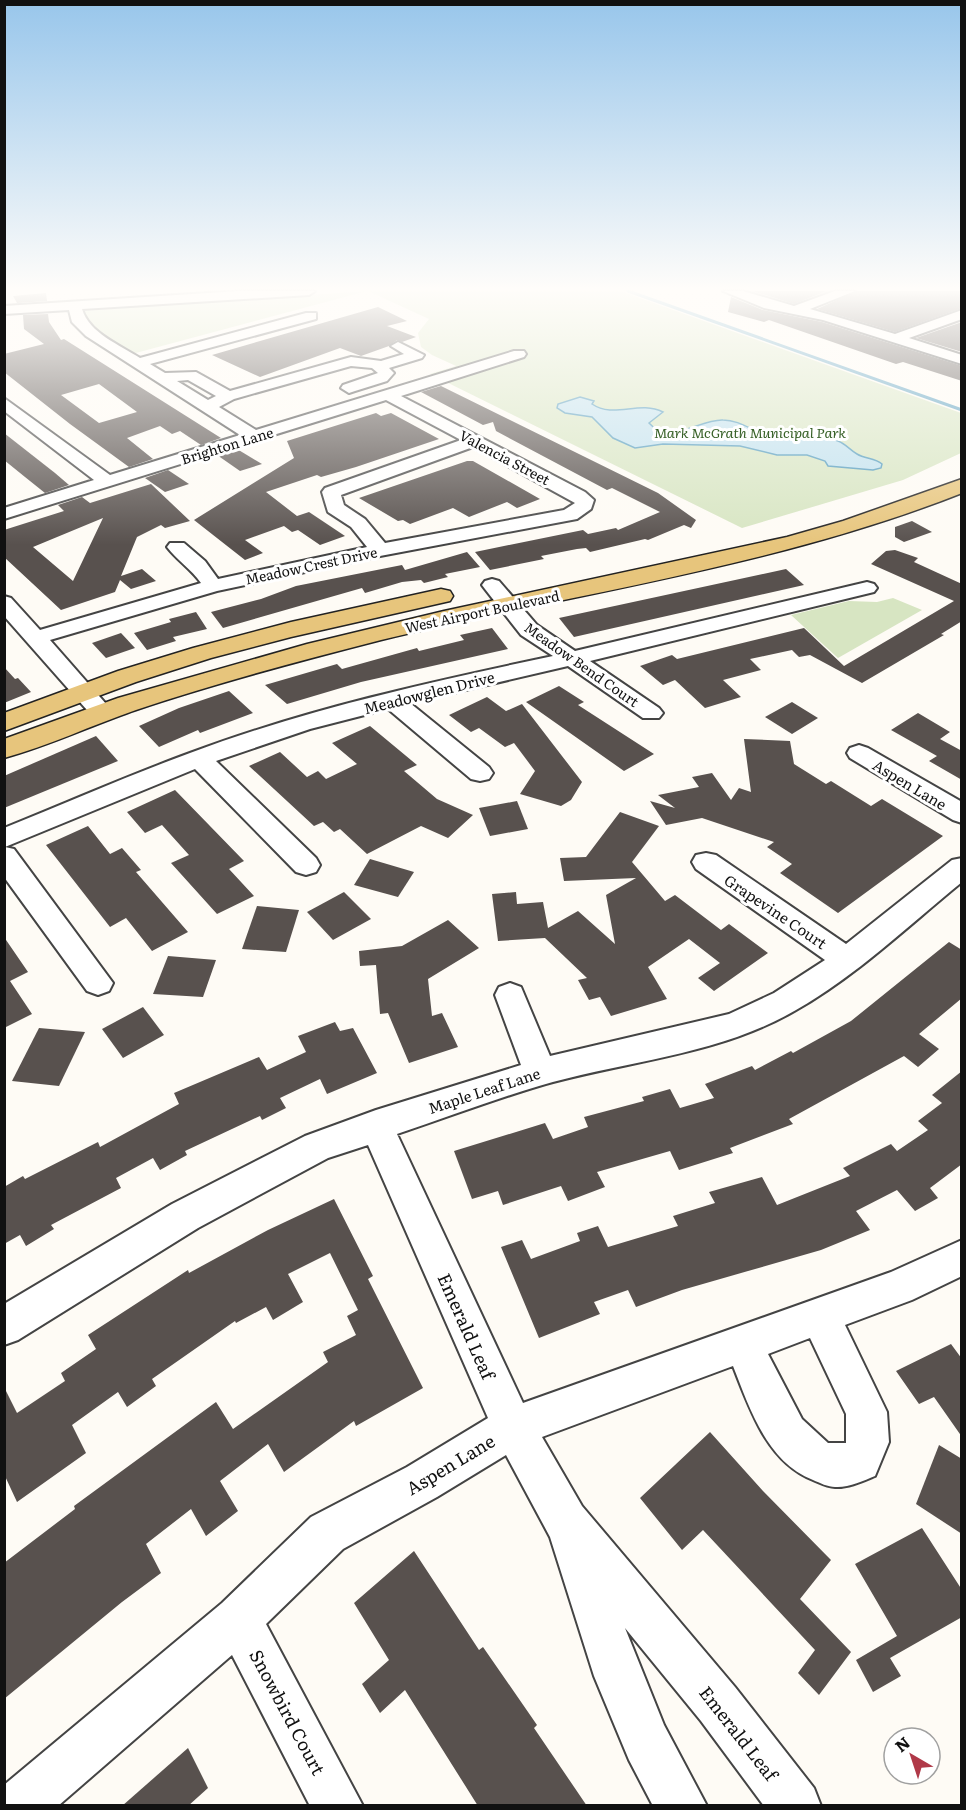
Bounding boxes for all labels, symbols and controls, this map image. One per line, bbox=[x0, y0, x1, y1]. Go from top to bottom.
street label: Brighton Lane bbox=[178, 421, 276, 469]
park label: Mark McGrath Municipal Park bbox=[654, 422, 846, 442]
street label: Valencia Street bbox=[456, 425, 554, 489]
street label: Meadow Crest Drive bbox=[243, 541, 379, 589]
street label: West Airport Boulevard bbox=[403, 585, 562, 637]
street label: Meadow Bend Court bbox=[521, 617, 644, 711]
street label: Meadowglen Drive bbox=[361, 665, 497, 719]
street label: Aspen Lane bbox=[869, 753, 952, 815]
street label: Grapevine Court bbox=[720, 868, 832, 954]
street label: Maple Leaf Lane bbox=[425, 1061, 543, 1119]
street label: Emerald Leaf bbox=[431, 1268, 503, 1385]
street label: Aspen Lane bbox=[400, 1427, 500, 1501]
street label: Snowbird Court bbox=[244, 1645, 333, 1780]
street label: Emerald Leaf bbox=[693, 1680, 786, 1788]
north arrow bbox=[882, 1726, 942, 1786]
text: N bbox=[889, 1730, 915, 1757]

